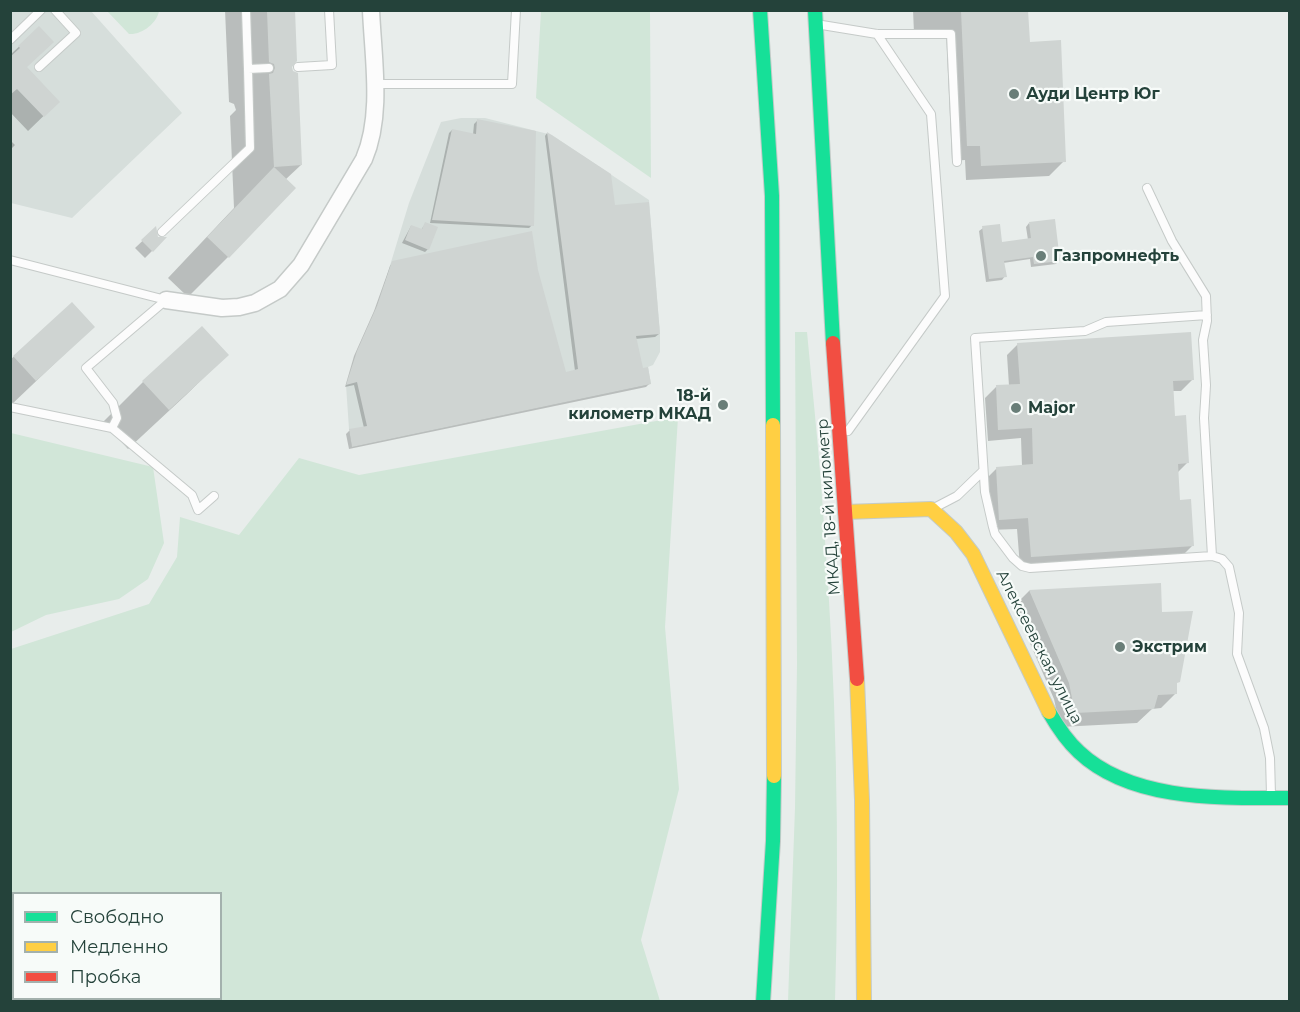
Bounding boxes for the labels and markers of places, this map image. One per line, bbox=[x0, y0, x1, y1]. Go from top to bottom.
place label: Ауди Центр Юг bbox=[1026, 84, 1160, 104]
marker: Ауди Центр Юг bbox=[1007, 87, 1021, 101]
place label: Газпромнефть bbox=[1053, 246, 1179, 266]
marker: Газпромнефть bbox=[1034, 249, 1048, 263]
place label: 18-й километр МКАД bbox=[568, 386, 711, 424]
marker: 18-й километр МКАД bbox=[716, 398, 730, 412]
place label: Major bbox=[1028, 398, 1075, 418]
marker: Major bbox=[1009, 401, 1023, 415]
place label: Экстрим bbox=[1132, 637, 1207, 657]
marker: Экстрим bbox=[1113, 640, 1127, 654]

